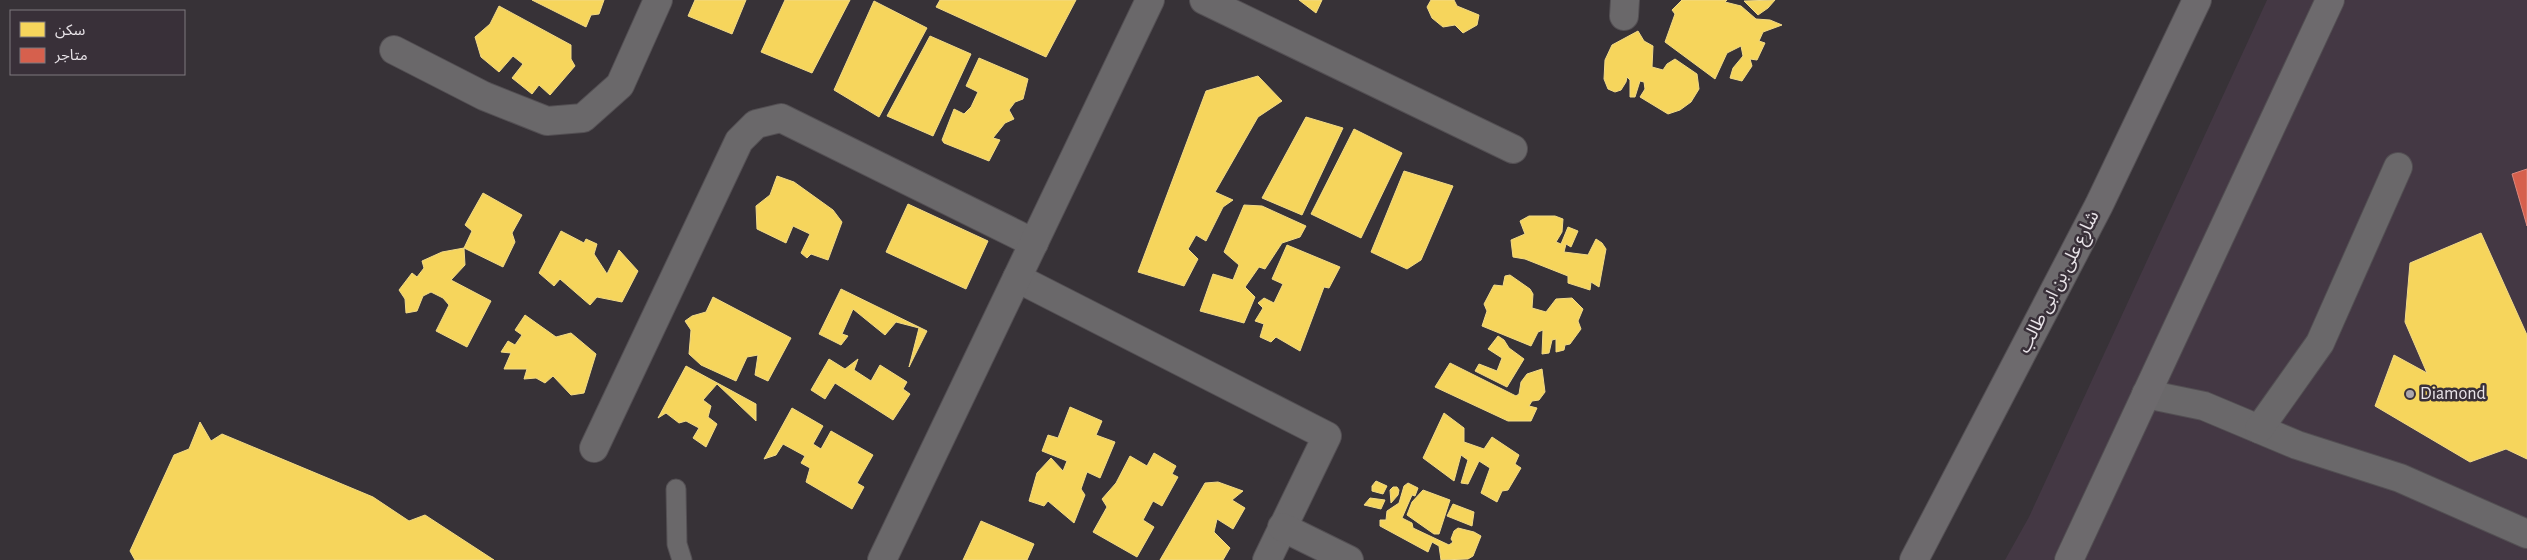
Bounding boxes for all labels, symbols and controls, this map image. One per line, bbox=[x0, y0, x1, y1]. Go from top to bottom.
legend bbox=[10, 10, 185, 75]
text: سكن bbox=[55, 23, 86, 39]
text: متاجر bbox=[54, 48, 88, 64]
street label: شارع على بن ابى طالب bbox=[2015, 208, 2106, 358]
place label: Diamond bbox=[2420, 385, 2486, 403]
marker: Diamond bbox=[2404, 388, 2416, 400]

